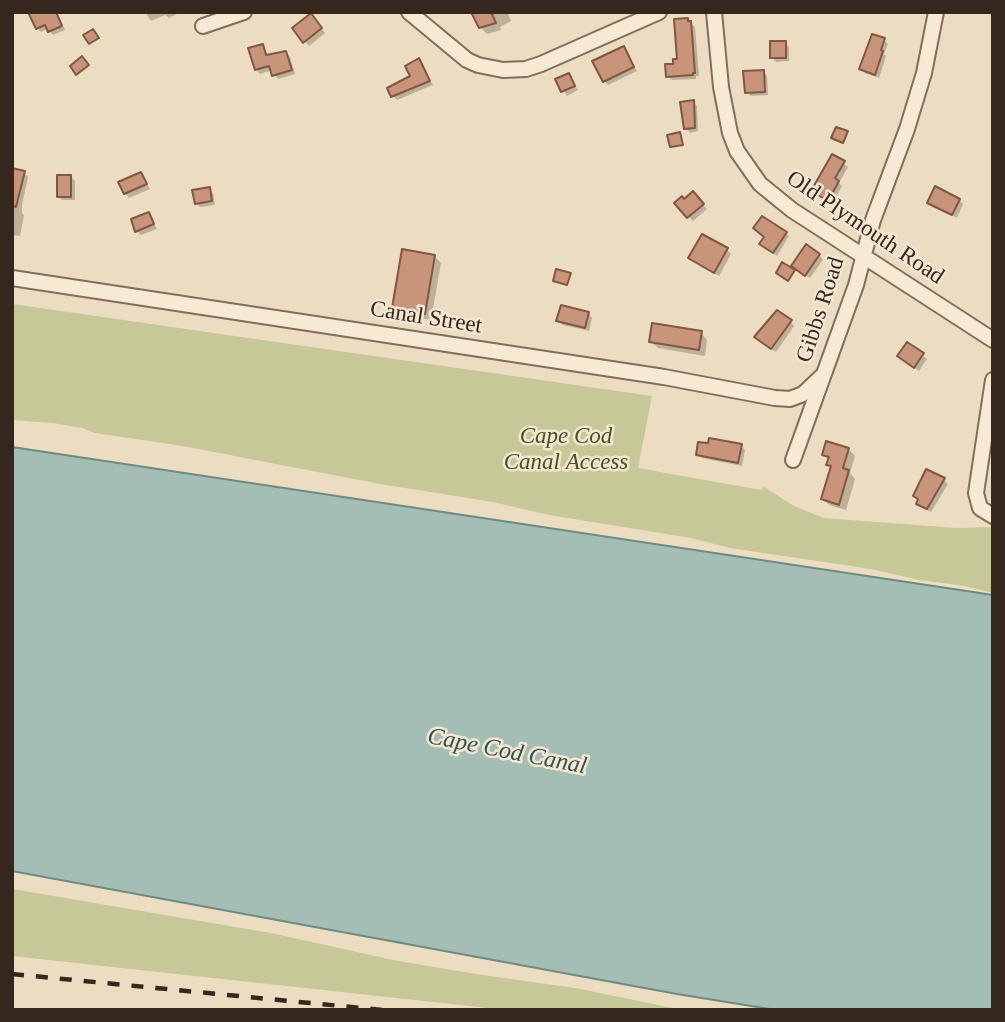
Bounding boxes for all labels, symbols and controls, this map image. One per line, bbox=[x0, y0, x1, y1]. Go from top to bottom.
street label: Old Plymouth Road bbox=[781, 165, 949, 291]
street label: Gibbs Road bbox=[791, 254, 851, 366]
street label: Canal Street bbox=[368, 296, 484, 340]
park label: Cape Cod Canal Access bbox=[504, 423, 628, 477]
water label: Cape Cod Canal bbox=[425, 722, 589, 782]

